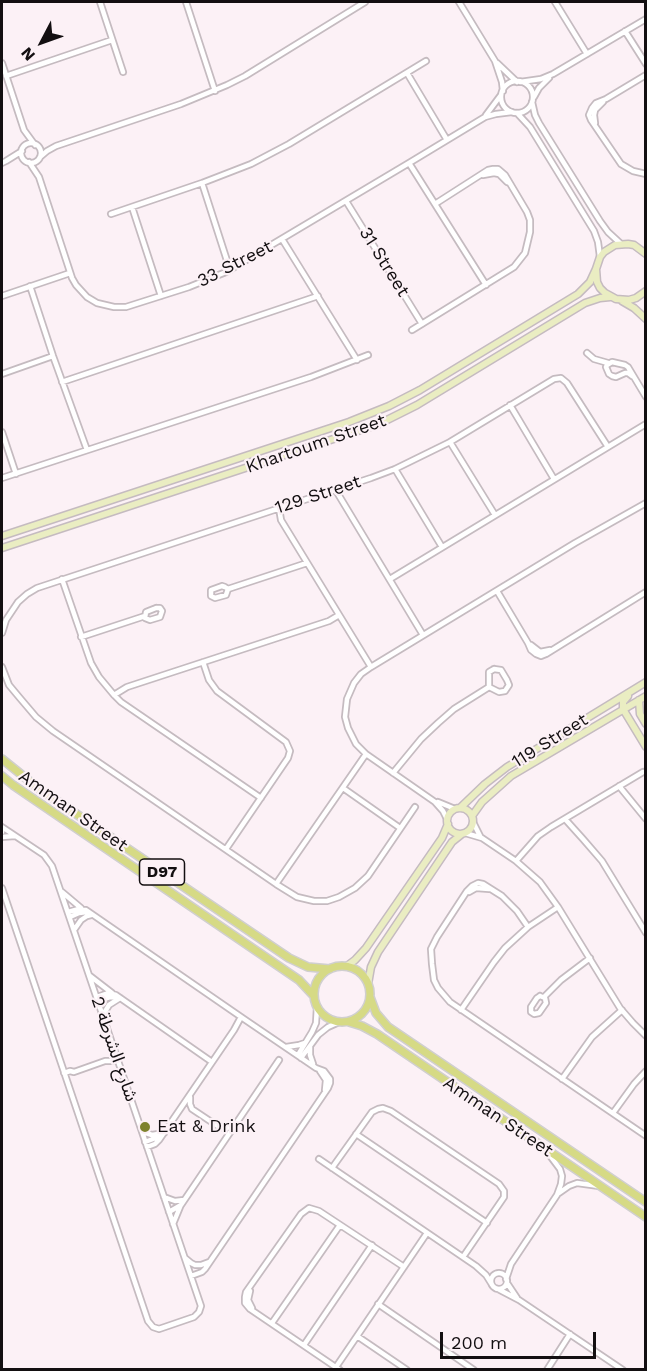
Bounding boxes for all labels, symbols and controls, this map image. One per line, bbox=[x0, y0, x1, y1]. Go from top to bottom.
north arrow bbox=[12, 12, 72, 72]
text: N bbox=[17, 43, 39, 65]
street label: 31 Street bbox=[354, 223, 414, 301]
street label: 33 Street bbox=[194, 236, 276, 292]
street label: Khartoum Street bbox=[243, 410, 389, 478]
street label: 129 Street bbox=[272, 471, 364, 519]
street label: 119 Street bbox=[508, 709, 592, 773]
street label: Amman Street bbox=[14, 765, 132, 857]
road number: D97 bbox=[140, 859, 184, 885]
street label: شارع الشرطة 2 bbox=[86, 994, 142, 1104]
street label: Amman Street bbox=[439, 1072, 557, 1162]
place label: Eat & Drink bbox=[157, 1116, 256, 1138]
marker: Eat & Drink bbox=[138, 1120, 152, 1134]
scale bar bbox=[443, 1320, 599, 1358]
text: 200 m bbox=[451, 1332, 507, 1353]

